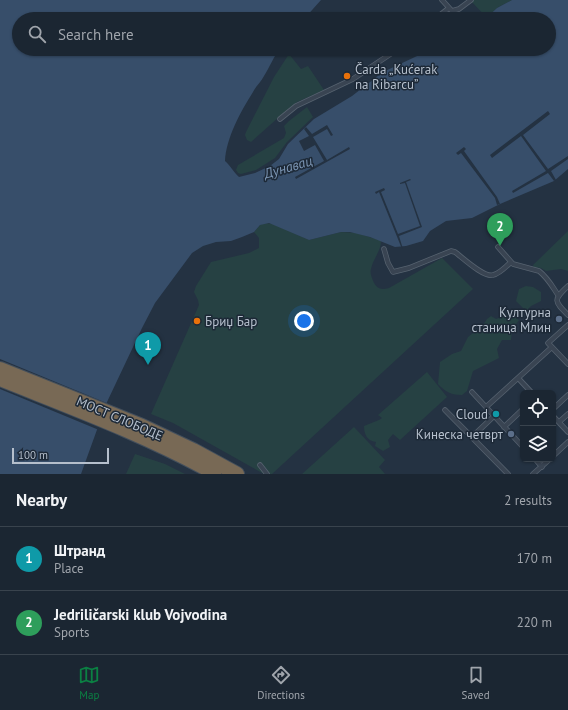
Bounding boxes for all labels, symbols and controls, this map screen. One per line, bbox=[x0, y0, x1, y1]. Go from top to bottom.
search box bbox=[12, 12, 556, 56]
icon: search bbox=[26, 23, 48, 45]
text: Search here bbox=[58, 25, 134, 44]
place label: Čarda „Kućerak na Ribarcu” bbox=[355, 61, 438, 93]
marker: Čarda „Kućerak na Ribarcu” bbox=[342, 71, 352, 81]
water label: Дунавац bbox=[261, 151, 314, 183]
pin: 2 bbox=[487, 213, 513, 246]
place label: Културна станица Млин bbox=[472, 304, 551, 336]
your location bbox=[294, 311, 314, 331]
place label: Бриџ Бар bbox=[205, 313, 257, 330]
marker: Културна станица Млин bbox=[554, 314, 564, 324]
marker: Бриџ Бар bbox=[192, 316, 202, 326]
pin: 1 bbox=[135, 332, 161, 365]
map controls bbox=[520, 390, 556, 462]
button: locate bbox=[520, 390, 556, 426]
street label: МОСТ СЛОБОДЕ bbox=[74, 393, 166, 444]
place label: Cloud bbox=[456, 406, 488, 423]
marker: Cloud bbox=[491, 409, 501, 419]
place label: Кинеска четврт bbox=[416, 426, 504, 443]
button: layers bbox=[520, 426, 556, 462]
marker: Кинеска четврт bbox=[506, 429, 516, 439]
scale bar bbox=[12, 446, 109, 465]
text: 100 m bbox=[18, 448, 48, 462]
text: Nearby bbox=[16, 489, 67, 511]
text: 2 results bbox=[504, 492, 552, 509]
text: Штранд bbox=[54, 541, 105, 560]
text: 1 bbox=[25, 550, 33, 567]
text: 170 m bbox=[517, 550, 552, 567]
text: Place bbox=[54, 560, 84, 577]
text: Jedriličarski klub Vojvodina bbox=[54, 605, 227, 624]
text: 2 bbox=[25, 614, 33, 631]
text: 220 m bbox=[517, 614, 552, 631]
text: Sports bbox=[54, 624, 90, 641]
tab: Map bbox=[78, 664, 100, 702]
tab: Directions bbox=[257, 664, 305, 702]
tab: Saved bbox=[462, 664, 490, 702]

